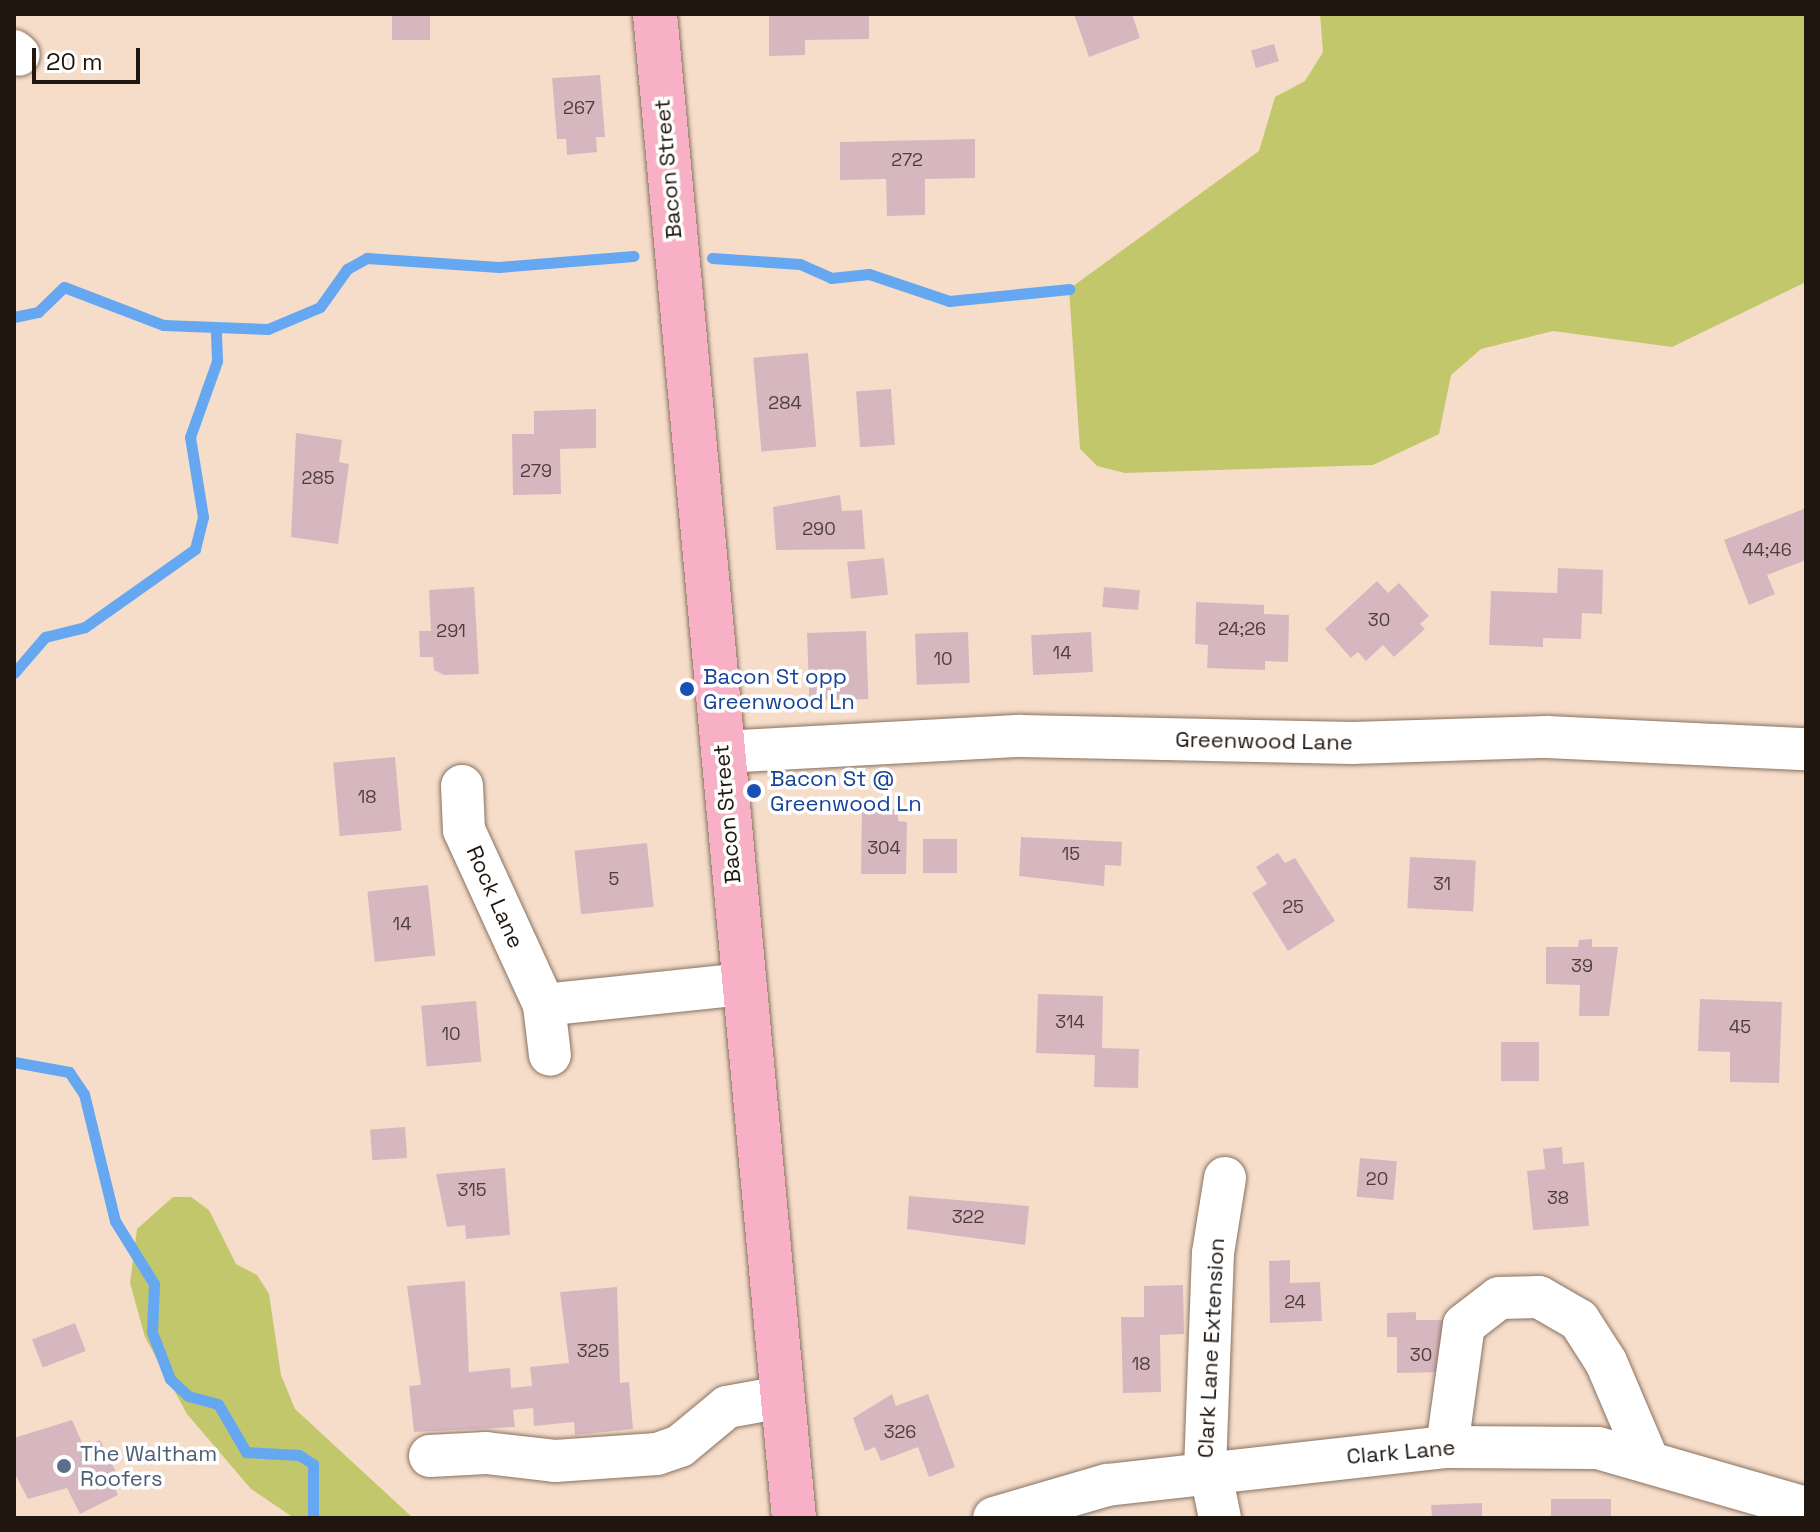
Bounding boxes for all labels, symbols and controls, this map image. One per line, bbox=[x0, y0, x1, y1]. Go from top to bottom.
scale bar bbox=[36, 32, 144, 82]
text: 20 m bbox=[46, 46, 103, 77]
house number: 267 bbox=[563, 97, 595, 119]
street label: Bacon Street bbox=[649, 98, 687, 240]
house number: 272 bbox=[891, 149, 923, 171]
house number: 284 bbox=[768, 392, 802, 414]
house number: 279 bbox=[520, 460, 552, 482]
house number: 285 bbox=[302, 467, 334, 489]
house number: 290 bbox=[802, 518, 836, 540]
house number: 44;46 bbox=[1742, 539, 1792, 561]
house number: 30 bbox=[1368, 609, 1390, 631]
house number: 24;26 bbox=[1218, 618, 1266, 640]
house number: 291 bbox=[436, 620, 466, 642]
house number: 14 bbox=[1053, 642, 1071, 664]
house number: 10 bbox=[933, 648, 953, 670]
place label: Bacon St opp Greenwood Ln bbox=[703, 663, 855, 714]
marker: Bacon St opp Greenwood Ln bbox=[678, 680, 696, 698]
street label: Greenwood Lane bbox=[1175, 726, 1353, 756]
street label: Bacon Street bbox=[708, 743, 746, 885]
place label: Bacon St @ Greenwood Ln bbox=[770, 765, 922, 816]
marker: Bacon St @ Greenwood Ln bbox=[745, 782, 763, 800]
house number: 18 bbox=[358, 786, 376, 808]
house number: 304 bbox=[867, 837, 901, 859]
street label: Rock Lane bbox=[461, 842, 529, 952]
house number: 15 bbox=[1062, 843, 1080, 865]
house number: 5 bbox=[609, 868, 619, 890]
house number: 31 bbox=[1433, 873, 1451, 895]
house number: 25 bbox=[1282, 896, 1304, 918]
house number: 14 bbox=[393, 913, 411, 935]
house number: 39 bbox=[1571, 955, 1593, 977]
house number: 314 bbox=[1055, 1011, 1085, 1033]
house number: 45 bbox=[1729, 1016, 1751, 1038]
house number: 10 bbox=[441, 1023, 461, 1045]
house number: 20 bbox=[1366, 1168, 1388, 1190]
house number: 315 bbox=[458, 1179, 486, 1201]
house number: 38 bbox=[1547, 1187, 1569, 1209]
house number: 322 bbox=[952, 1206, 984, 1228]
street label: Clark Lane Extension bbox=[1192, 1237, 1230, 1459]
house number: 24 bbox=[1284, 1291, 1306, 1313]
house number: 325 bbox=[577, 1340, 609, 1362]
house number: 30 bbox=[1410, 1344, 1432, 1366]
house number: 18 bbox=[1132, 1353, 1150, 1375]
house number: 326 bbox=[884, 1421, 916, 1443]
street label: Clark Lane bbox=[1345, 1434, 1457, 1470]
place label: The Waltham Roofers bbox=[80, 1440, 217, 1492]
marker: The Waltham Roofers bbox=[55, 1457, 73, 1475]

